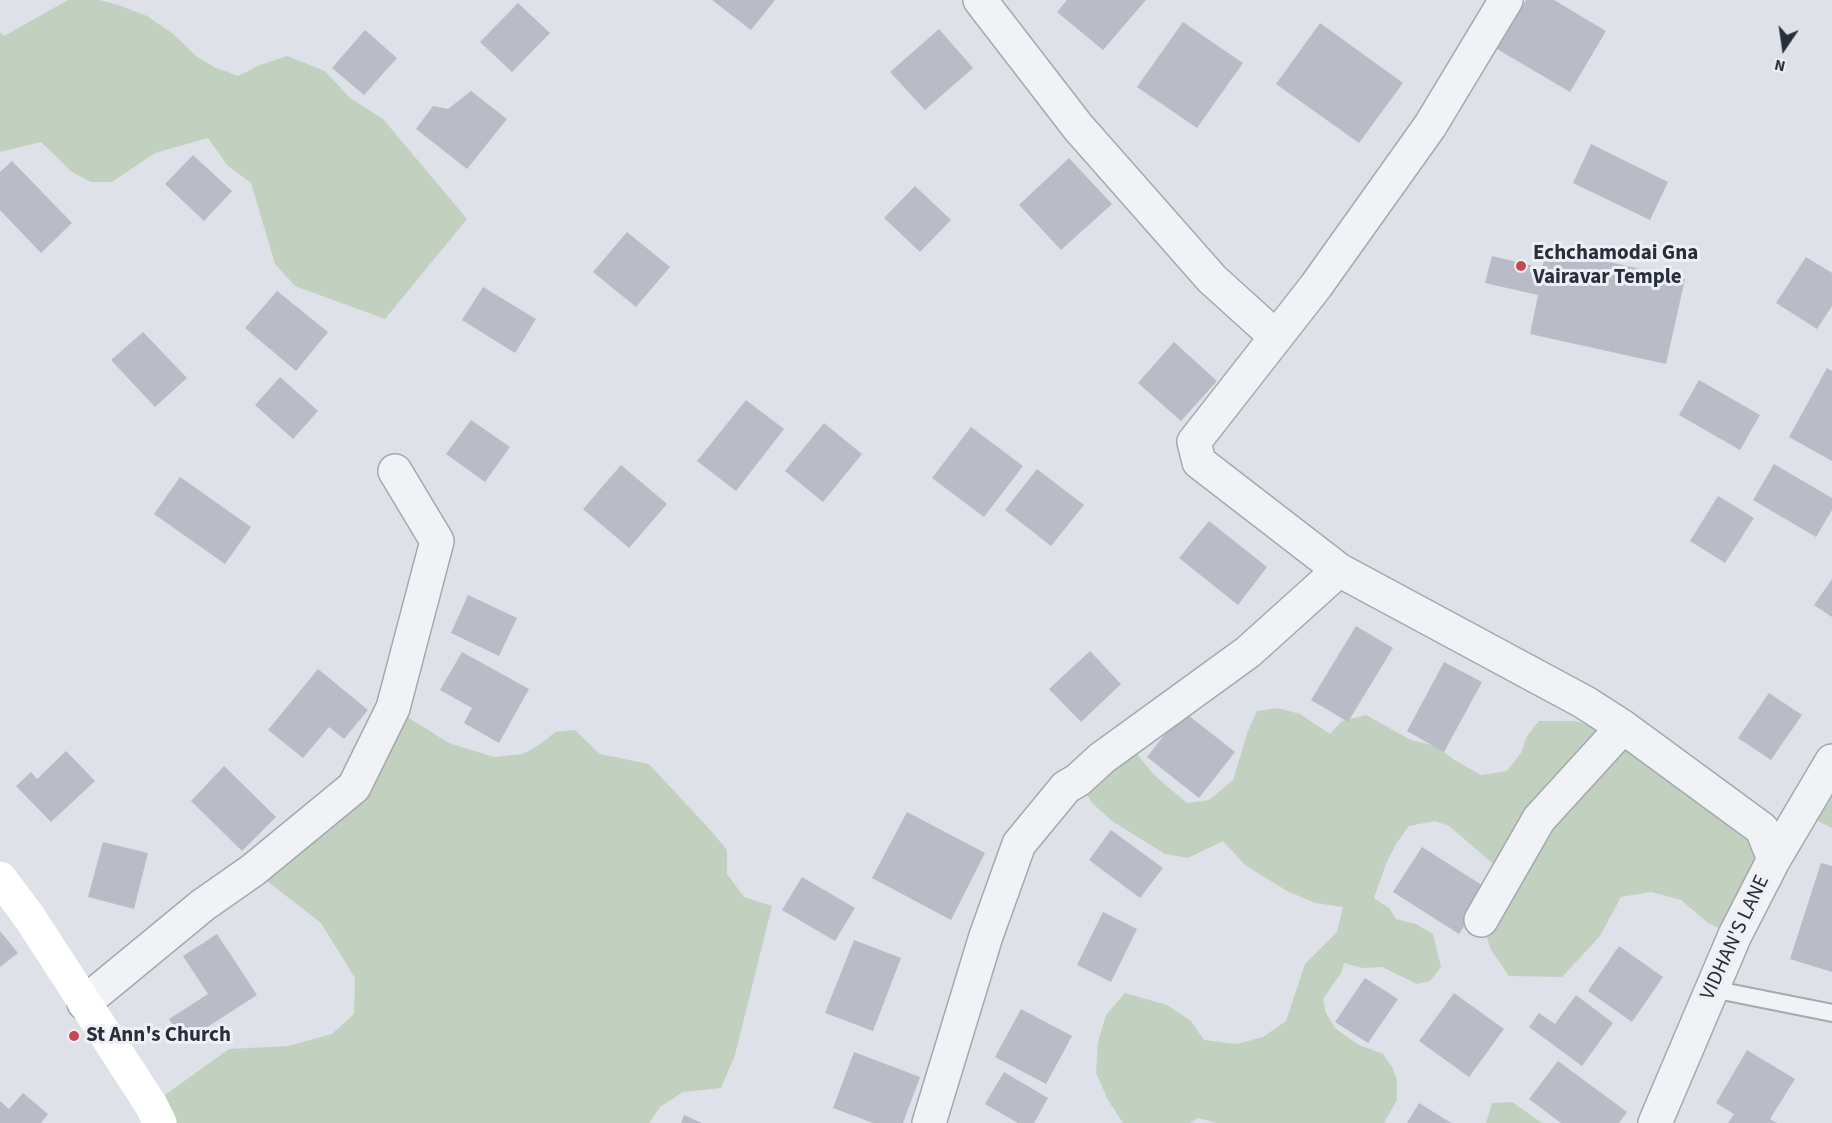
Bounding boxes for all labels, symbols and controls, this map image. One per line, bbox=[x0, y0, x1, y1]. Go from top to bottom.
north arrow bbox=[1754, 18, 1814, 78]
text: N bbox=[1772, 54, 1788, 77]
place label: Echchamodai Gna Vairavar Temple bbox=[1533, 241, 1698, 291]
marker: Echchamodai Gna Vairavar Temple bbox=[1514, 259, 1528, 273]
street label: VIDHAN'S LANE bbox=[1696, 872, 1776, 1004]
place label: St Ann's Church bbox=[86, 1023, 231, 1049]
marker: St Ann's Church bbox=[67, 1029, 81, 1043]

